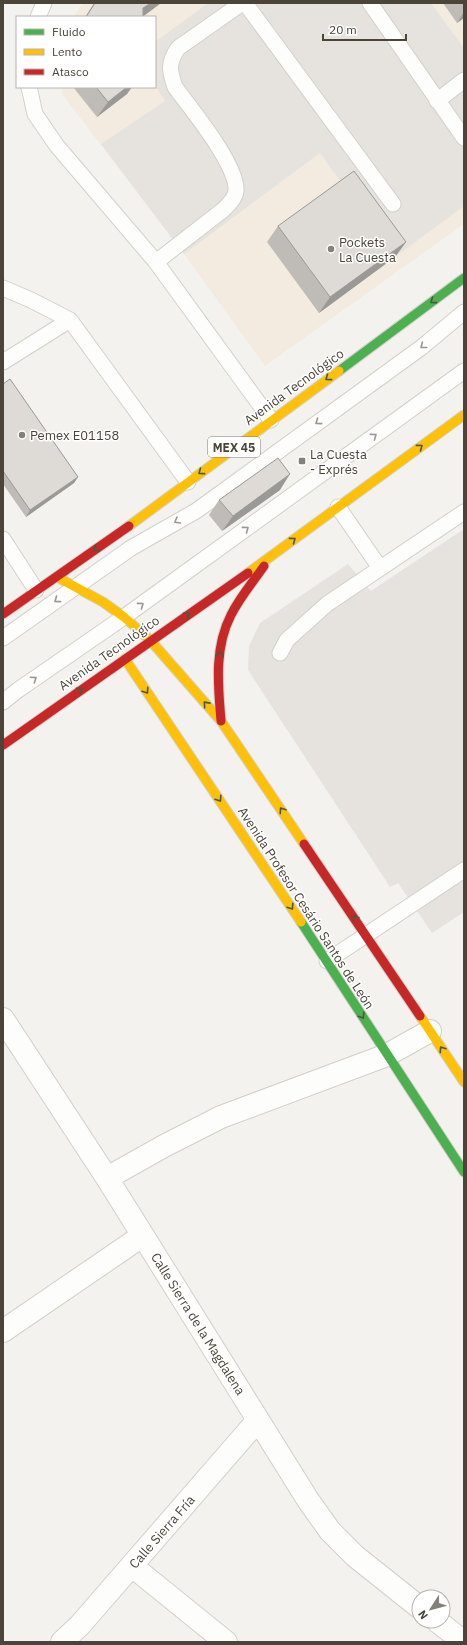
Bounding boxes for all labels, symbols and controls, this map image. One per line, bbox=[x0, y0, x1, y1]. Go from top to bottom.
legend bbox=[16, 16, 156, 88]
scale bar bbox=[323, 16, 406, 42]
text: 20 m bbox=[329, 22, 357, 37]
text: Fluido bbox=[52, 24, 86, 39]
text: Lento bbox=[52, 44, 82, 59]
text: Atasco bbox=[52, 64, 89, 79]
place label: Pockets La Cuesta bbox=[339, 234, 396, 266]
marker: Pockets La Cuesta bbox=[326, 244, 336, 254]
one-way arrow bbox=[430, 297, 437, 304]
one-way arrow bbox=[421, 341, 428, 348]
street label: Avenida Tecnológico bbox=[241, 345, 347, 429]
one-way arrow bbox=[325, 373, 332, 380]
one-way arrow bbox=[315, 418, 322, 425]
place label: Pemex E01158 bbox=[30, 427, 120, 444]
marker: Pemex E01158 bbox=[17, 430, 27, 440]
one-way arrow bbox=[370, 434, 377, 441]
road number: MEX 45 bbox=[208, 437, 260, 457]
one-way arrow bbox=[416, 444, 423, 451]
place label: La Cuesta - Exprés bbox=[310, 446, 367, 478]
marker: La Cuesta - Exprés bbox=[297, 456, 307, 466]
one-way arrow bbox=[198, 467, 205, 474]
one-way arrow bbox=[174, 517, 182, 524]
one-way arrow bbox=[242, 527, 249, 534]
one-way arrow bbox=[289, 537, 296, 545]
one-way arrow bbox=[93, 544, 100, 552]
one-way arrow bbox=[54, 595, 61, 602]
one-way arrow bbox=[137, 602, 144, 610]
street label: Avenida Tecnológico bbox=[55, 612, 163, 694]
one-way arrow bbox=[182, 613, 189, 620]
one-way arrow bbox=[215, 651, 224, 657]
one-way arrow bbox=[30, 676, 37, 684]
one-way arrow bbox=[142, 687, 149, 694]
one-way arrow bbox=[76, 688, 83, 695]
one-way arrow bbox=[204, 702, 211, 709]
one-way arrow bbox=[214, 795, 221, 802]
street label: Avenida Profesor Cesário Santos de León bbox=[234, 804, 378, 1012]
one-way arrow bbox=[279, 807, 287, 814]
one-way arrow bbox=[286, 903, 293, 910]
one-way arrow bbox=[352, 915, 360, 922]
one-way arrow bbox=[357, 1012, 365, 1019]
one-way arrow bbox=[440, 1047, 447, 1054]
street label: Calle Sierra de la Magdalena bbox=[147, 1250, 249, 1398]
street label: Calle Sierra Fría bbox=[126, 1492, 199, 1572]
north arrow bbox=[411, 1589, 451, 1629]
text: N bbox=[415, 1608, 431, 1622]

